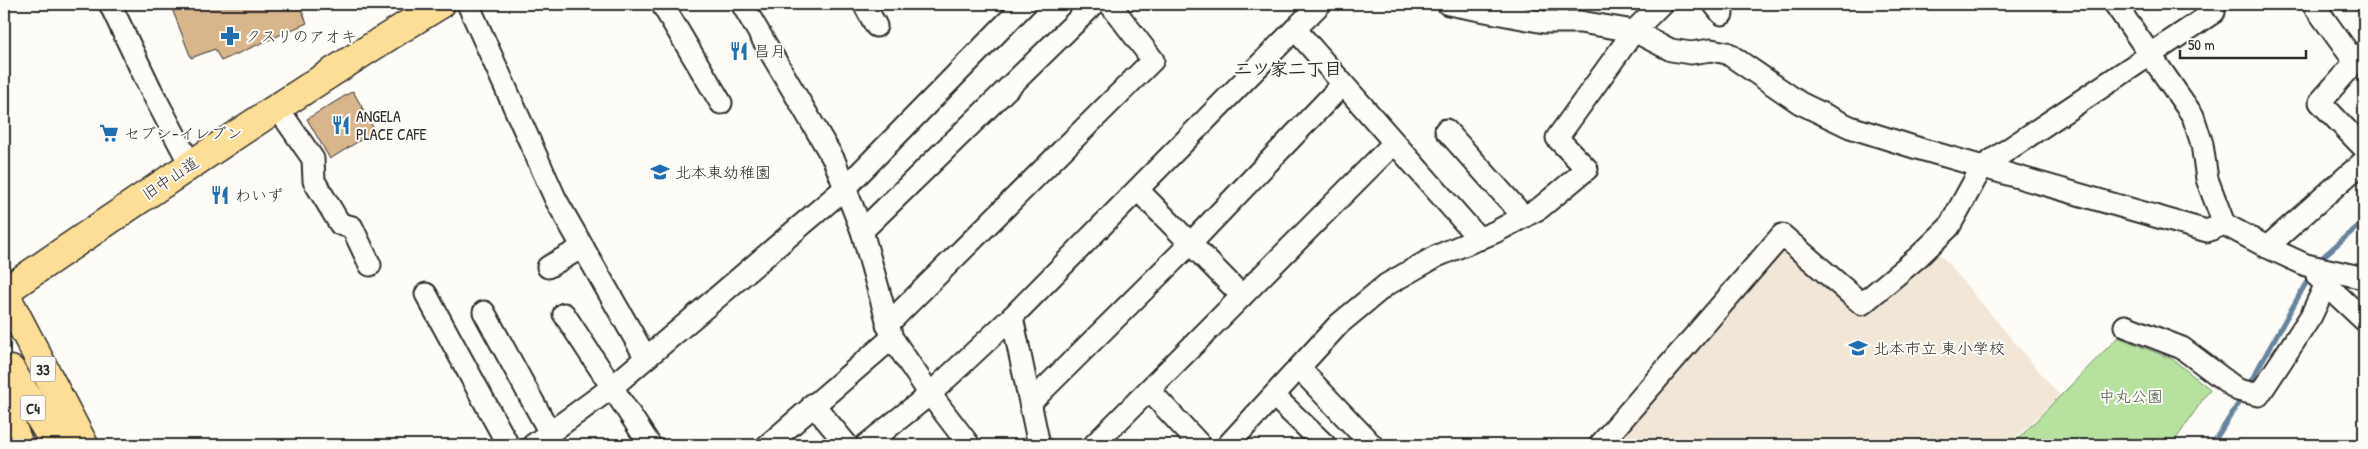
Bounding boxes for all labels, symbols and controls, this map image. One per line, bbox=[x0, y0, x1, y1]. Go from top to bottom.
pharmacy icon: クスリのアオキ bbox=[219, 25, 241, 47]
place label: クスリのアオキ bbox=[245, 25, 357, 47]
scale bar bbox=[2180, 28, 2307, 60]
text: 50 m bbox=[2188, 34, 2215, 55]
restaurant icon: 昌月 bbox=[728, 40, 750, 62]
place label: 昌月 bbox=[754, 40, 786, 62]
district label: 二ツ家二丁目 bbox=[1234, 56, 1342, 81]
place label: ANGELA PLACE CAFE bbox=[356, 105, 427, 145]
restaurant icon: ANGELA PLACE CAFE bbox=[330, 114, 352, 136]
supermarket icon: セブン-イレブン bbox=[98, 122, 120, 144]
place label: セブン-イレブン bbox=[124, 122, 242, 144]
street label: 旧中山道 bbox=[137, 151, 203, 205]
school or university icon: 北本東幼稚園 bbox=[649, 161, 671, 183]
place label: 北本東幼稚園 bbox=[675, 161, 771, 183]
restaurant icon: わいず bbox=[209, 184, 231, 206]
place label: わいず bbox=[235, 184, 283, 206]
school or university icon: 北本市立 東小学校 bbox=[1847, 337, 1869, 359]
place label: 北本市立 東小学校 bbox=[1873, 337, 2005, 359]
road number: 33 bbox=[30, 356, 56, 382]
park label: 中丸公園 bbox=[2099, 385, 2163, 407]
road number: C4 bbox=[20, 396, 46, 420]

